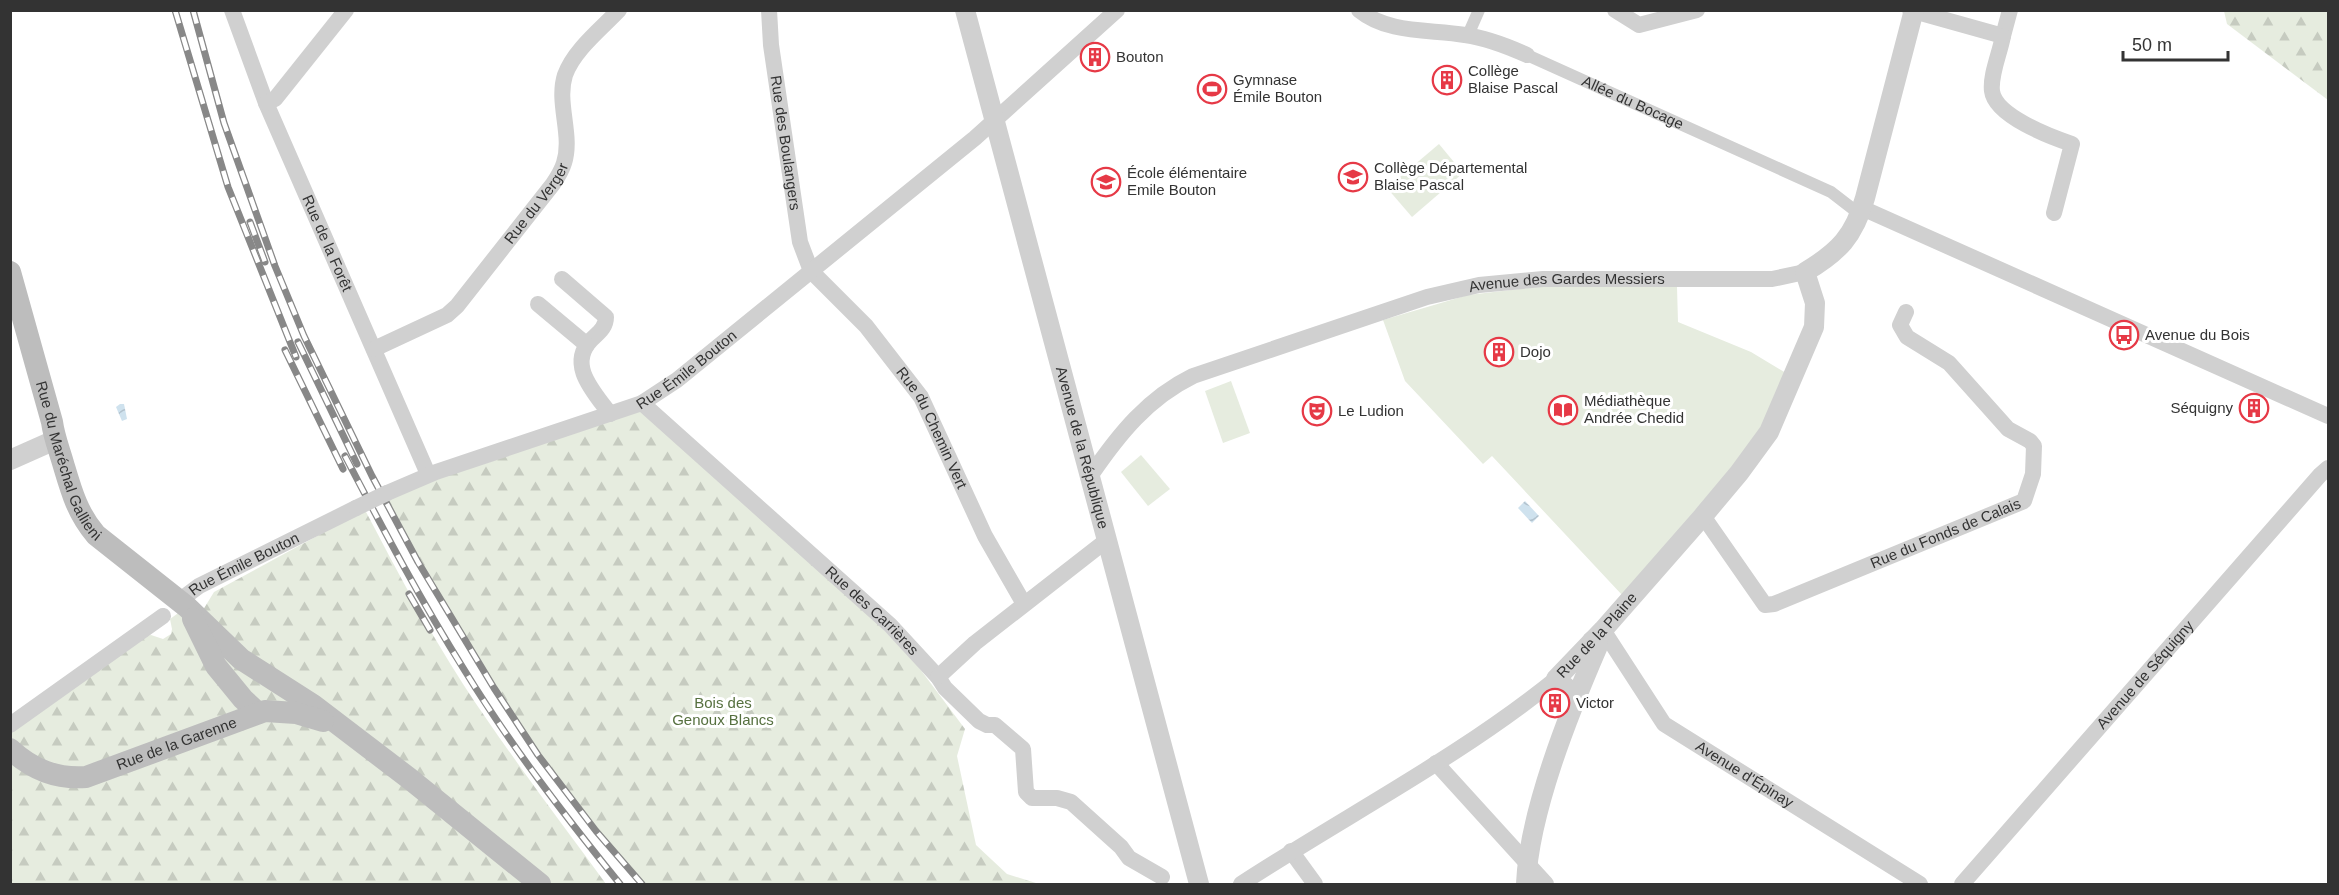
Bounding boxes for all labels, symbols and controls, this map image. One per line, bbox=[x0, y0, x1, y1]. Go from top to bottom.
scale bar bbox=[2123, 24, 2228, 62]
text: 50 m bbox=[2132, 35, 2172, 55]
building icon: Bouton bbox=[1079, 41, 1111, 73]
place label: Bouton bbox=[1116, 48, 1164, 65]
place label: Collège Blaise Pascal bbox=[1468, 62, 1558, 96]
building icon: Collège Blaise Pascal bbox=[1431, 64, 1463, 96]
place label: Gymnase Émile Bouton bbox=[1233, 71, 1322, 105]
street label: Allée du Bocage bbox=[1580, 72, 1686, 132]
sports icon: Gymnase Émile Bouton bbox=[1196, 73, 1228, 105]
street label: Rue des Boulangers bbox=[768, 74, 804, 211]
place label: Collège Départemental Blaise Pascal bbox=[1374, 159, 1527, 193]
street label: Rue du Verger bbox=[500, 160, 571, 247]
school or university icon: Collège Départemental Blaise Pascal bbox=[1337, 161, 1369, 193]
place label: École élémentaire Emile Bouton bbox=[1127, 164, 1247, 198]
school or university icon: École élémentaire Emile Bouton bbox=[1090, 166, 1122, 198]
street label: Rue de la Forêt bbox=[299, 192, 356, 295]
street label: Avenue des Gardes Messiers bbox=[1467, 270, 1665, 295]
bus stop icon: Avenue du Bois bbox=[2108, 319, 2140, 351]
street label: Rue Émile Bouton bbox=[633, 326, 740, 412]
place label: Avenue du Bois bbox=[2145, 326, 2250, 343]
building icon: Dojo bbox=[1483, 336, 1515, 368]
place label: Dojo bbox=[1520, 343, 1551, 360]
street label: Rue du Chemin Vert bbox=[893, 364, 971, 492]
street label: Avenue de la République bbox=[1053, 364, 1113, 531]
street label: Rue du Maréchal Gallieni bbox=[33, 379, 105, 544]
place label: Médiathèque Andrée Chedid bbox=[1584, 392, 1684, 426]
building icon: Séquigny bbox=[2238, 392, 2270, 424]
library icon: Médiathèque Andrée Chedid bbox=[1547, 394, 1579, 426]
theatre icon: Le Ludion bbox=[1301, 395, 1333, 427]
place label: Séquigny bbox=[2170, 399, 2233, 416]
place label: Le Ludion bbox=[1338, 402, 1404, 419]
street label: Rue du Fonds de Calais bbox=[1868, 494, 2023, 571]
street label: Rue Émile Bouton bbox=[185, 529, 302, 599]
street label: Rue des Carrières bbox=[822, 562, 922, 658]
street label: Rue de la Plaine bbox=[1553, 589, 1640, 681]
street label: Avenue de Séquigny bbox=[2093, 617, 2197, 732]
building icon: Victor bbox=[1539, 687, 1571, 719]
park label: Bois des Genoux Blancs bbox=[672, 694, 774, 728]
place label: Victor bbox=[1576, 694, 1614, 711]
street label: Rue de la Garenne bbox=[114, 713, 239, 773]
street label: Avenue d'Épinay bbox=[1693, 737, 1797, 811]

